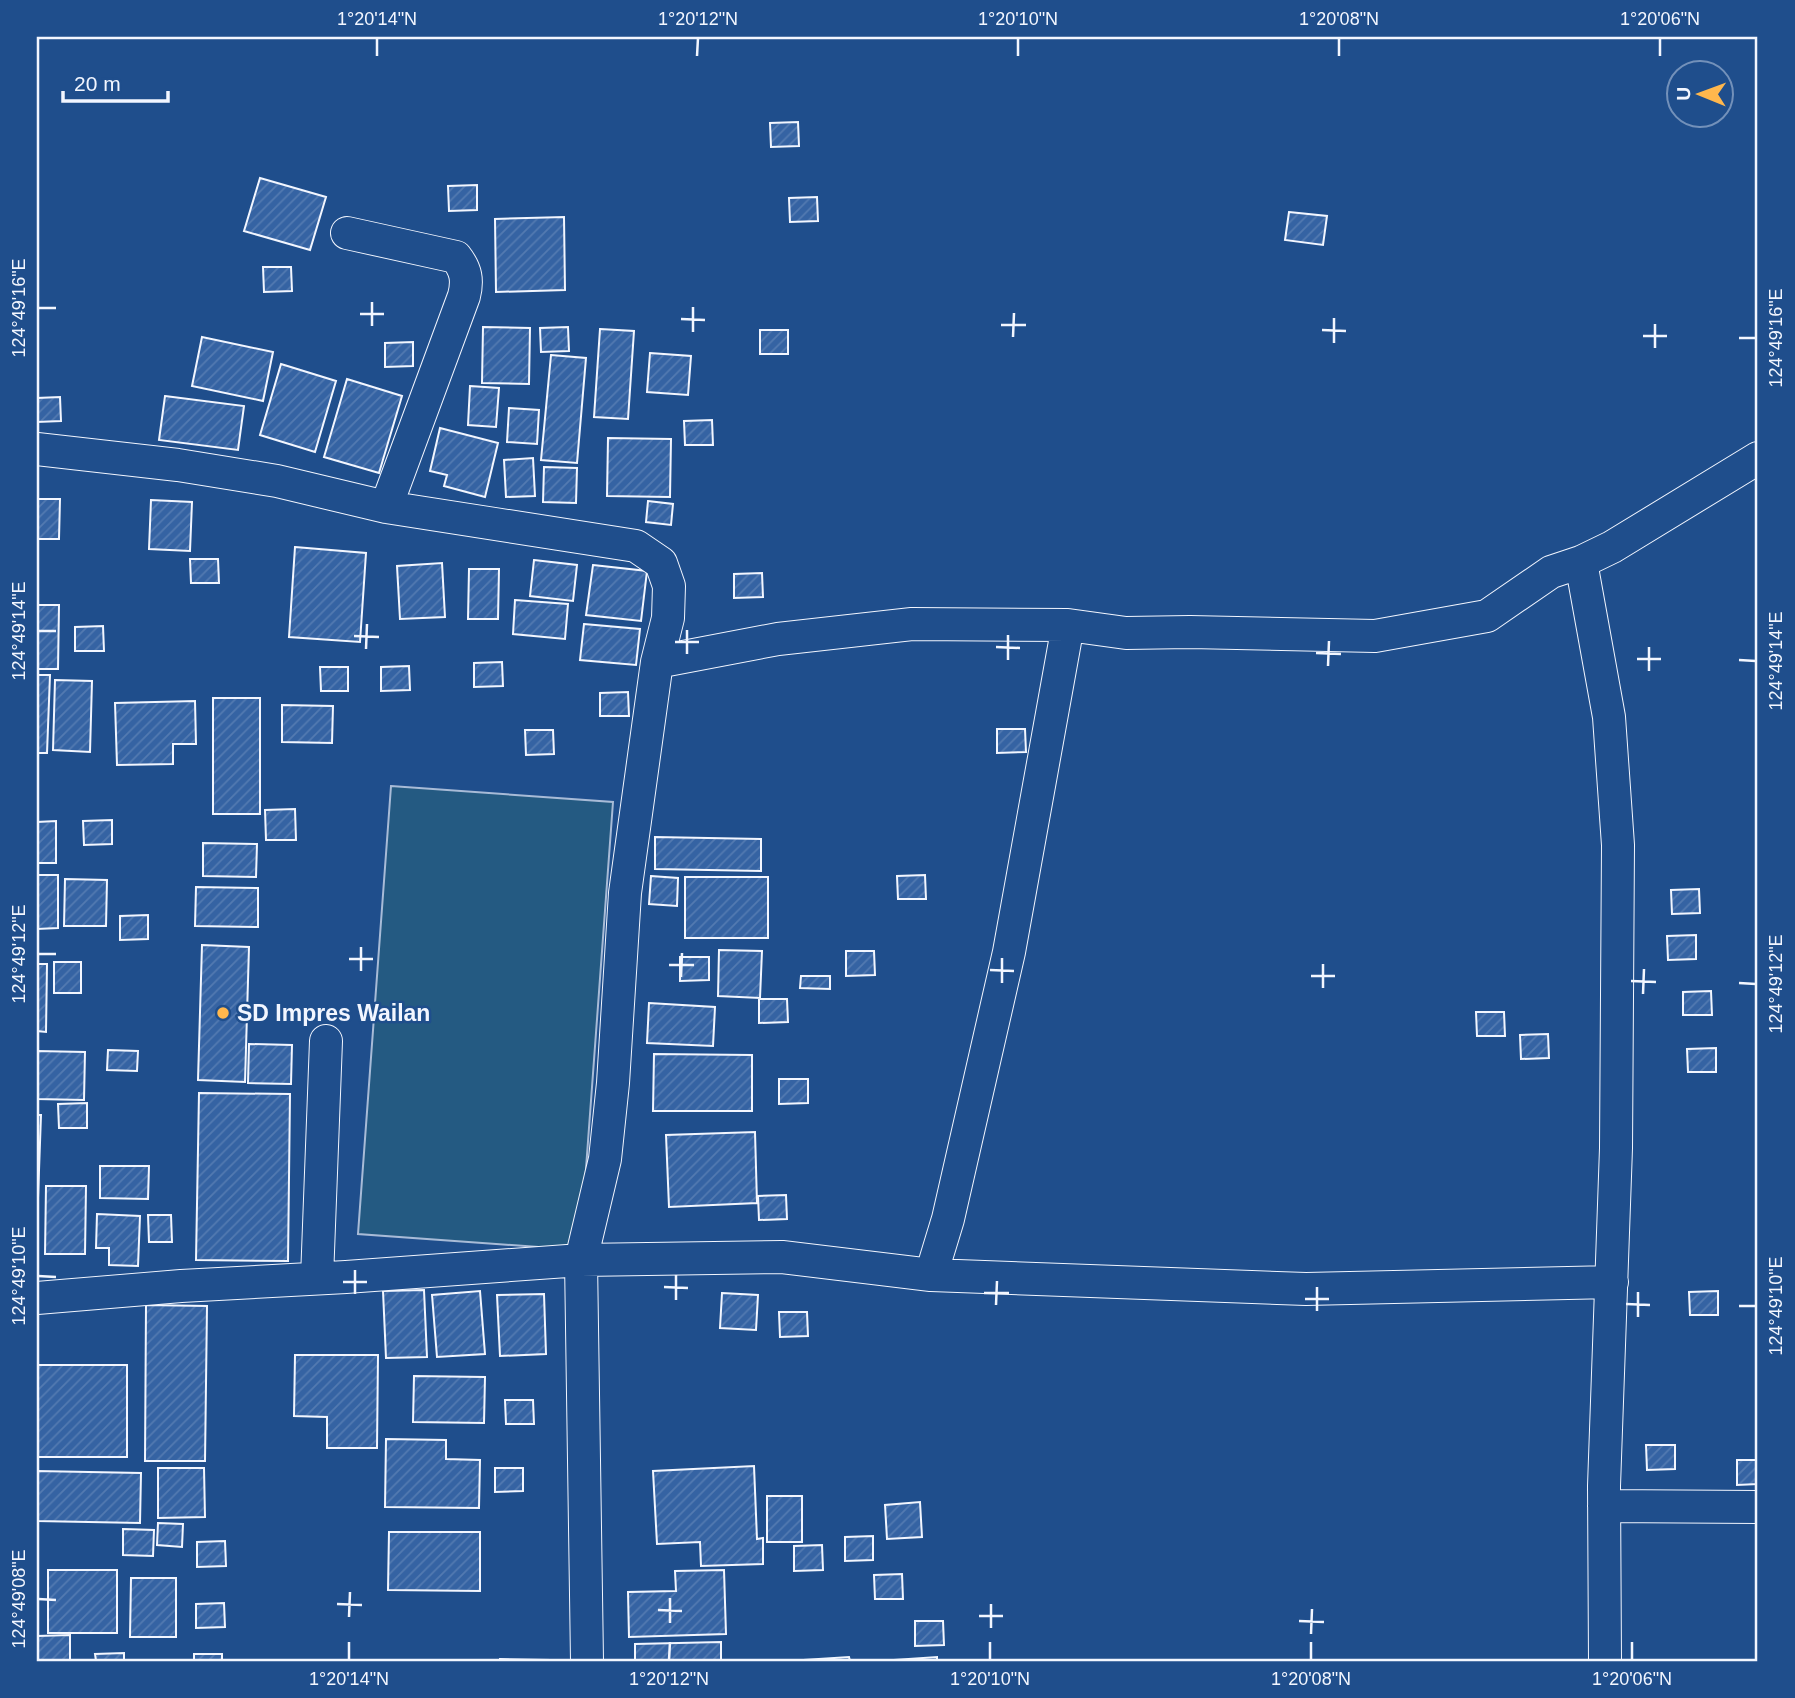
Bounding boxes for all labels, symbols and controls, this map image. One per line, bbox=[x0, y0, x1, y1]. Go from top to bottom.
text: 1°20'14"N bbox=[337, 9, 417, 29]
text: 1°20'12"N bbox=[658, 9, 738, 29]
text: 1°20'10"N bbox=[978, 9, 1058, 29]
text: 1°20'08"N bbox=[1299, 9, 1379, 29]
text: 1°20'06"N bbox=[1620, 9, 1700, 29]
scale bar bbox=[63, 60, 168, 104]
north arrow bbox=[1666, 60, 1736, 130]
text: 20 m bbox=[74, 72, 121, 95]
text: U bbox=[1673, 87, 1694, 101]
text: 124°49'16"E bbox=[9, 258, 29, 358]
text: 124°49'16"E bbox=[1766, 288, 1786, 388]
text: 124°49'14"E bbox=[9, 581, 29, 681]
text: 124°49'14"E bbox=[1766, 611, 1786, 711]
text: 124°49'12"E bbox=[9, 904, 29, 1004]
text: 124°49'12"E bbox=[1766, 934, 1786, 1034]
place label: SD Impres Wailan bbox=[237, 1000, 430, 1026]
marker: SD Impres Wailan bbox=[215, 1005, 231, 1021]
text: 124°49'10"E bbox=[9, 1226, 29, 1326]
text: 124°49'10"E bbox=[1766, 1256, 1786, 1356]
text: 124°49'08"E bbox=[9, 1549, 29, 1649]
text: 1°20'14"N bbox=[309, 1669, 389, 1689]
text: 1°20'12"N bbox=[629, 1669, 709, 1689]
text: 1°20'10"N bbox=[950, 1669, 1030, 1689]
text: 1°20'08"N bbox=[1271, 1669, 1351, 1689]
text: 1°20'06"N bbox=[1592, 1669, 1672, 1689]

